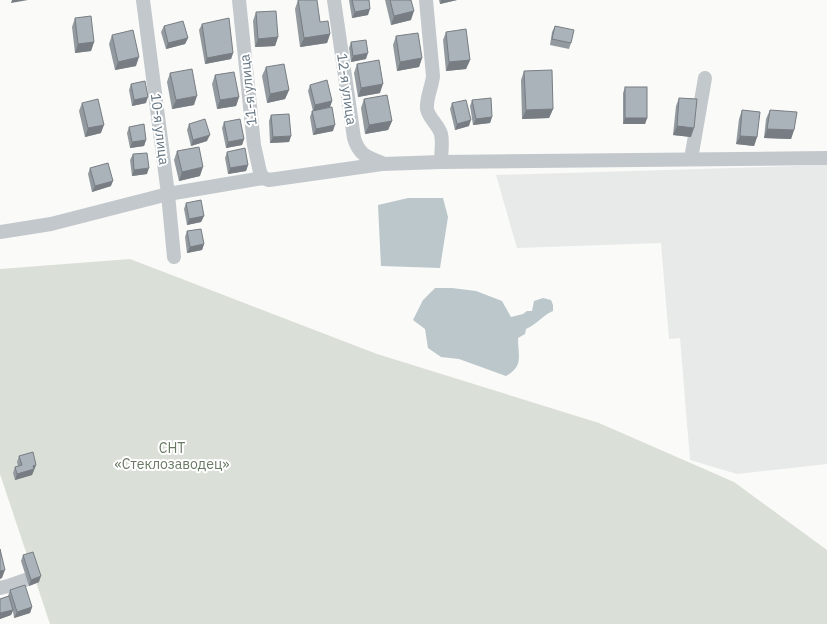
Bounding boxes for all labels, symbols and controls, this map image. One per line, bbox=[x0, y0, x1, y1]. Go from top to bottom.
street label: 12-я улица bbox=[333, 52, 361, 126]
street label: 11-я улица bbox=[235, 53, 261, 127]
street label: 10-я улица bbox=[147, 92, 173, 166]
park label: СНТ «Стеклозаводец» bbox=[114, 439, 230, 473]

